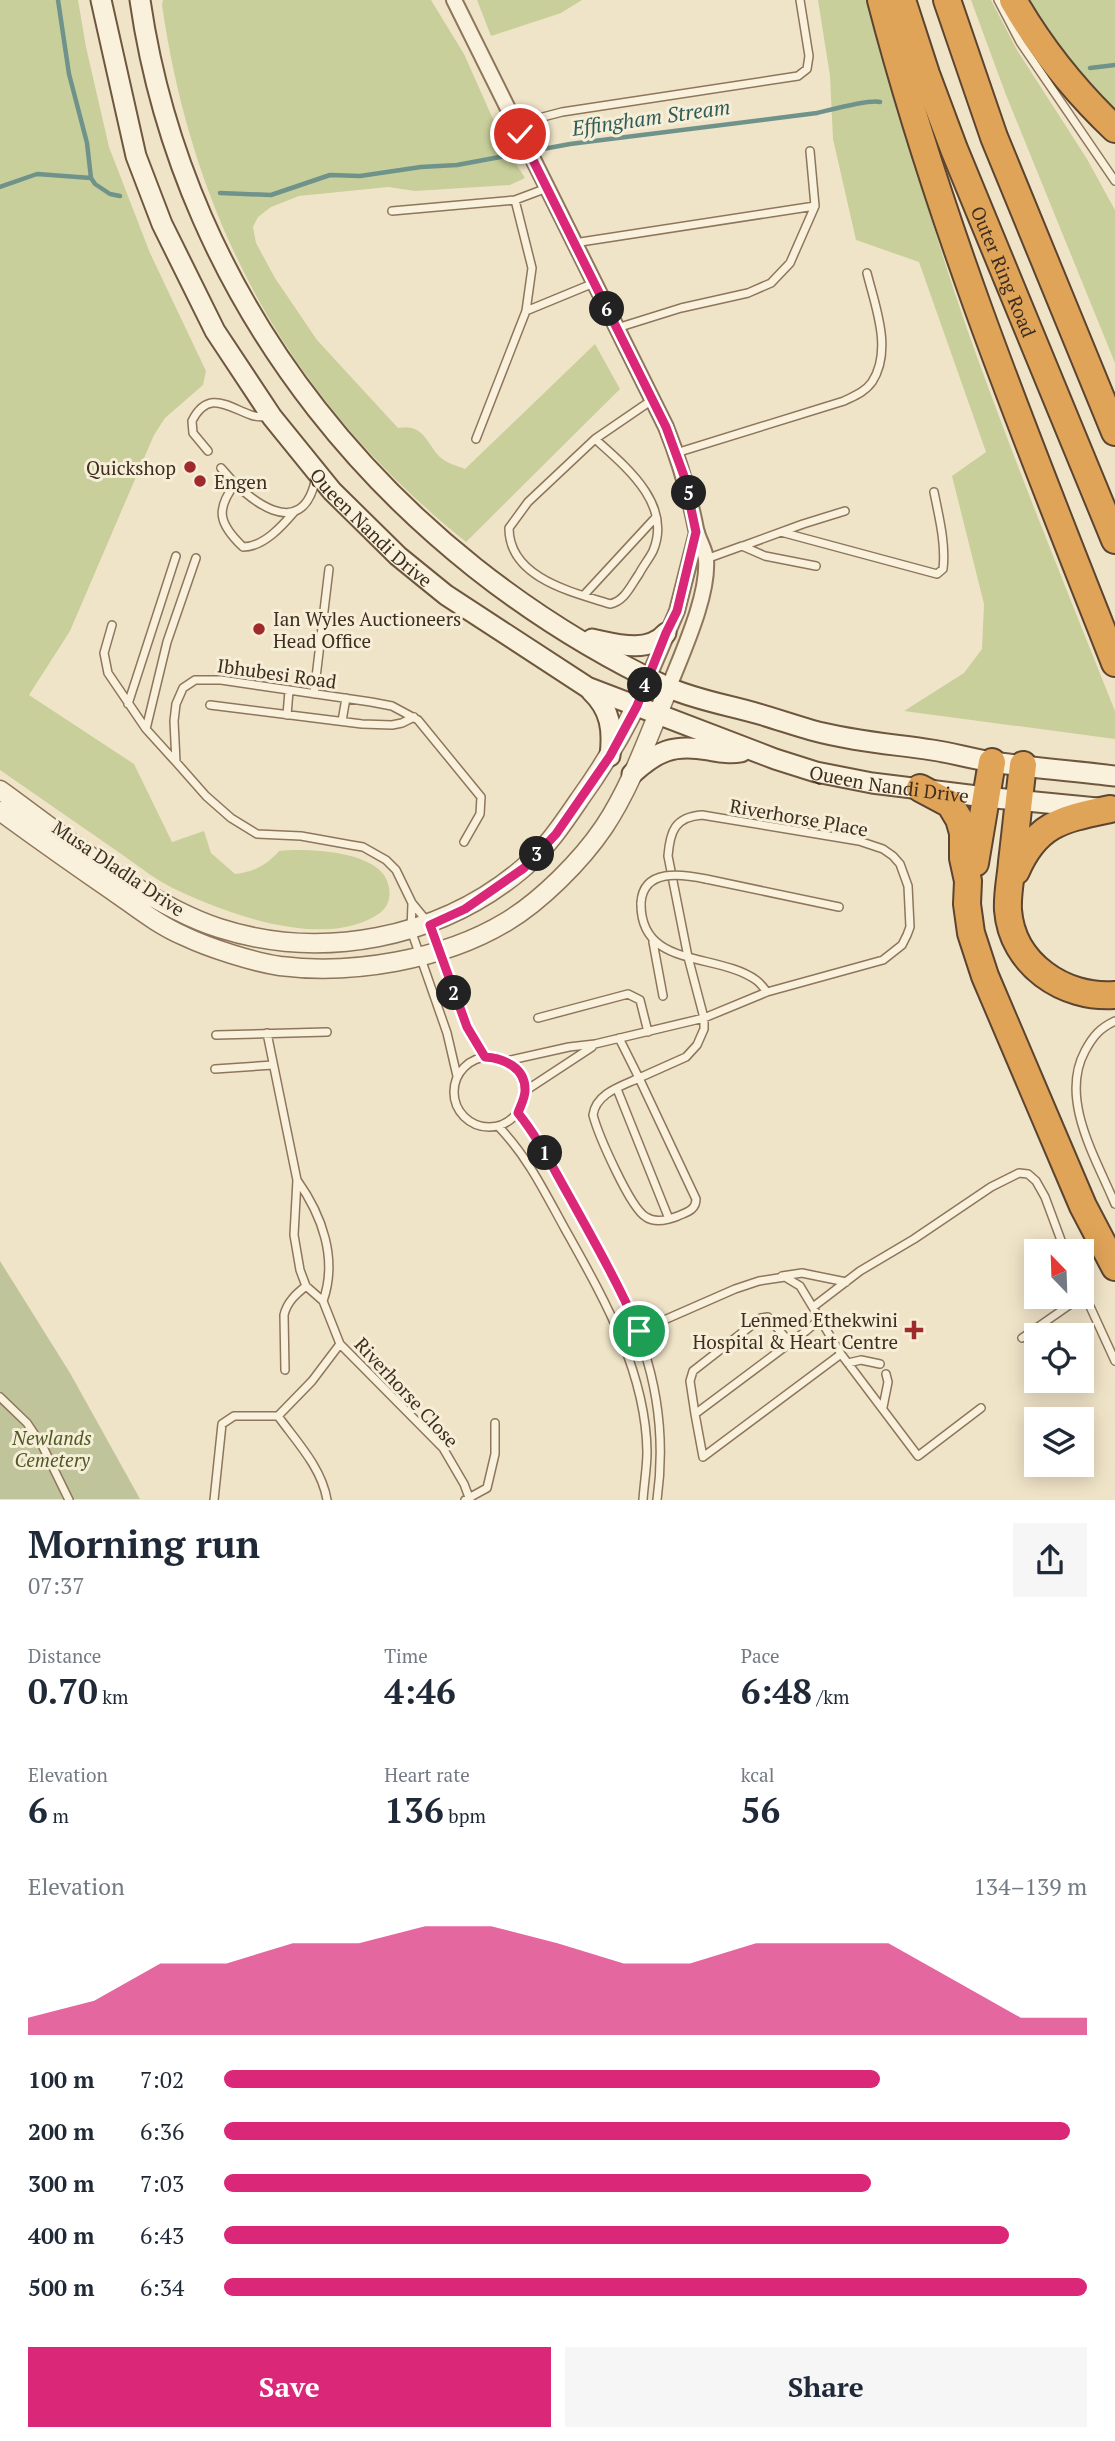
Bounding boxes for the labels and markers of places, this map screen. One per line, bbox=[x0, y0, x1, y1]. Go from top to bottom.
pin bbox=[490, 104, 550, 164]
pin: 6 bbox=[590, 292, 624, 326]
place label: Quickshop bbox=[86, 455, 176, 480]
marker: Quickshop bbox=[182, 459, 198, 475]
place label: Engen bbox=[214, 469, 267, 494]
marker: Engen bbox=[192, 473, 208, 489]
pin: 5 bbox=[672, 476, 706, 510]
place label: Ian Wyles Auctioneers Head Office bbox=[273, 606, 461, 653]
marker: Ian Wyles Auctioneers Head Office bbox=[251, 621, 267, 637]
pin: 4 bbox=[628, 668, 662, 702]
pin: 3 bbox=[520, 836, 554, 872]
pin: 2 bbox=[436, 976, 472, 1010]
pin: 1 bbox=[528, 1136, 562, 1170]
pin bbox=[609, 1301, 669, 1361]
place label: Lenmed Ethekwini Hospital & Heart Centre bbox=[692, 1307, 898, 1354]
marker: Lenmed Ethekwini Hospital & Heart Centre bbox=[904, 1320, 924, 1340]

